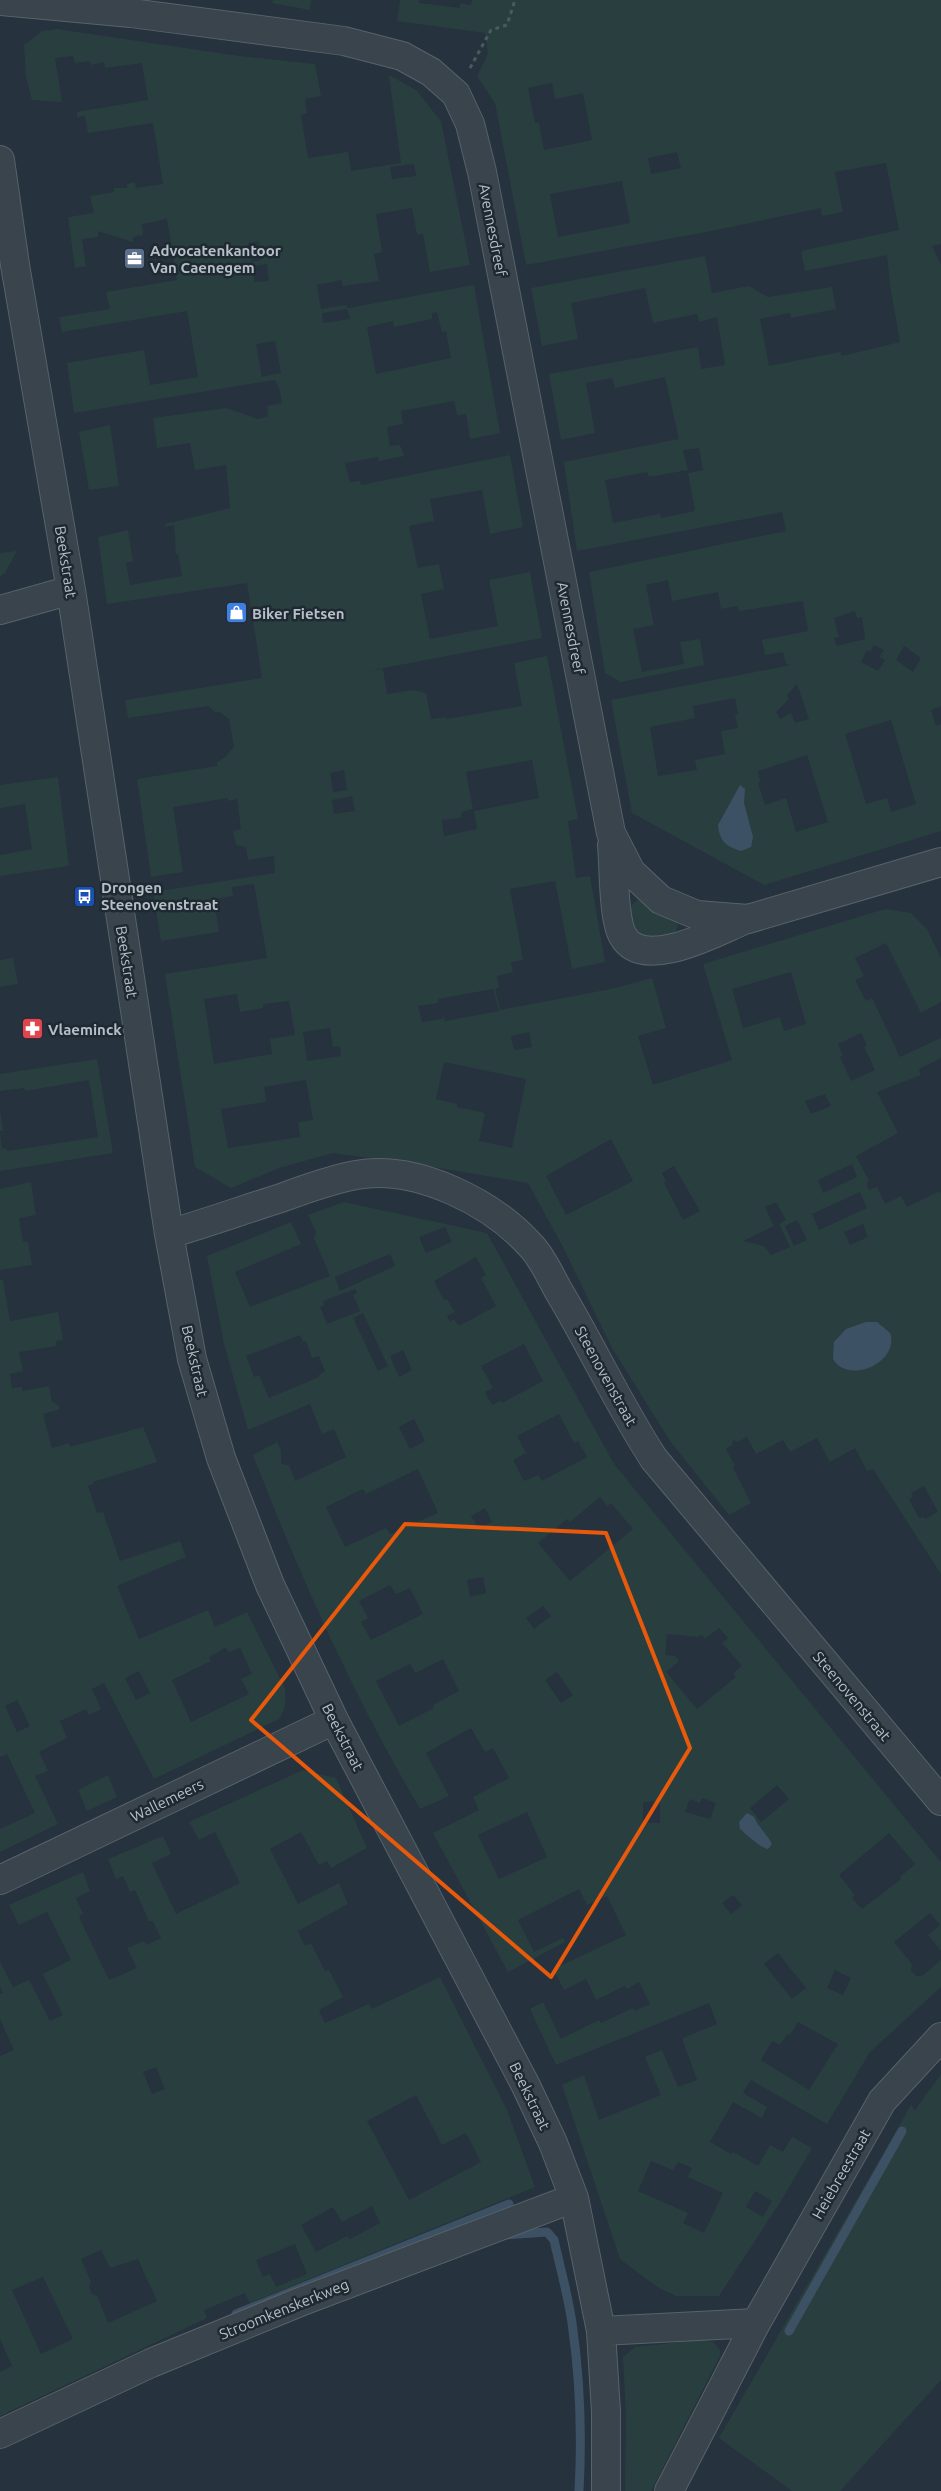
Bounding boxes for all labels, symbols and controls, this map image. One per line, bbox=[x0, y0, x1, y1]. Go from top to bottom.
street label: Avennesdreef bbox=[476, 182, 510, 278]
place label: Advocatenkantoor Van Caenegem bbox=[150, 242, 282, 276]
office icon: Advocatenkantoor Van Caenegem bbox=[122, 247, 146, 271]
street label: Beekstraat bbox=[52, 525, 80, 600]
street label: Avennesdreef bbox=[554, 580, 588, 676]
shop icon: Biker Fietsen bbox=[224, 601, 248, 625]
place label: Biker Fietsen bbox=[252, 605, 345, 622]
place label: Drongen Steenovenstraat bbox=[101, 879, 219, 913]
bus stop icon: Drongen Steenovenstraat bbox=[73, 884, 97, 908]
street label: Beekstraat bbox=[113, 925, 141, 1000]
pharmacy icon: Vlaeminck bbox=[20, 1017, 44, 1041]
place label: Vlaeminck bbox=[48, 1021, 122, 1038]
street label: Beekstraat bbox=[179, 1323, 212, 1399]
street label: Steenovenstraat bbox=[572, 1323, 640, 1429]
street label: Steenovenstraat bbox=[810, 1648, 894, 1744]
street label: Beekstraat bbox=[319, 1701, 367, 1773]
street label: Wallemeers bbox=[128, 1775, 206, 1825]
street label: Beekstraat bbox=[506, 2059, 554, 2133]
street label: Heiebreestraat bbox=[808, 2126, 874, 2222]
street label: Stroomkenskerkweg bbox=[217, 2275, 351, 2343]

